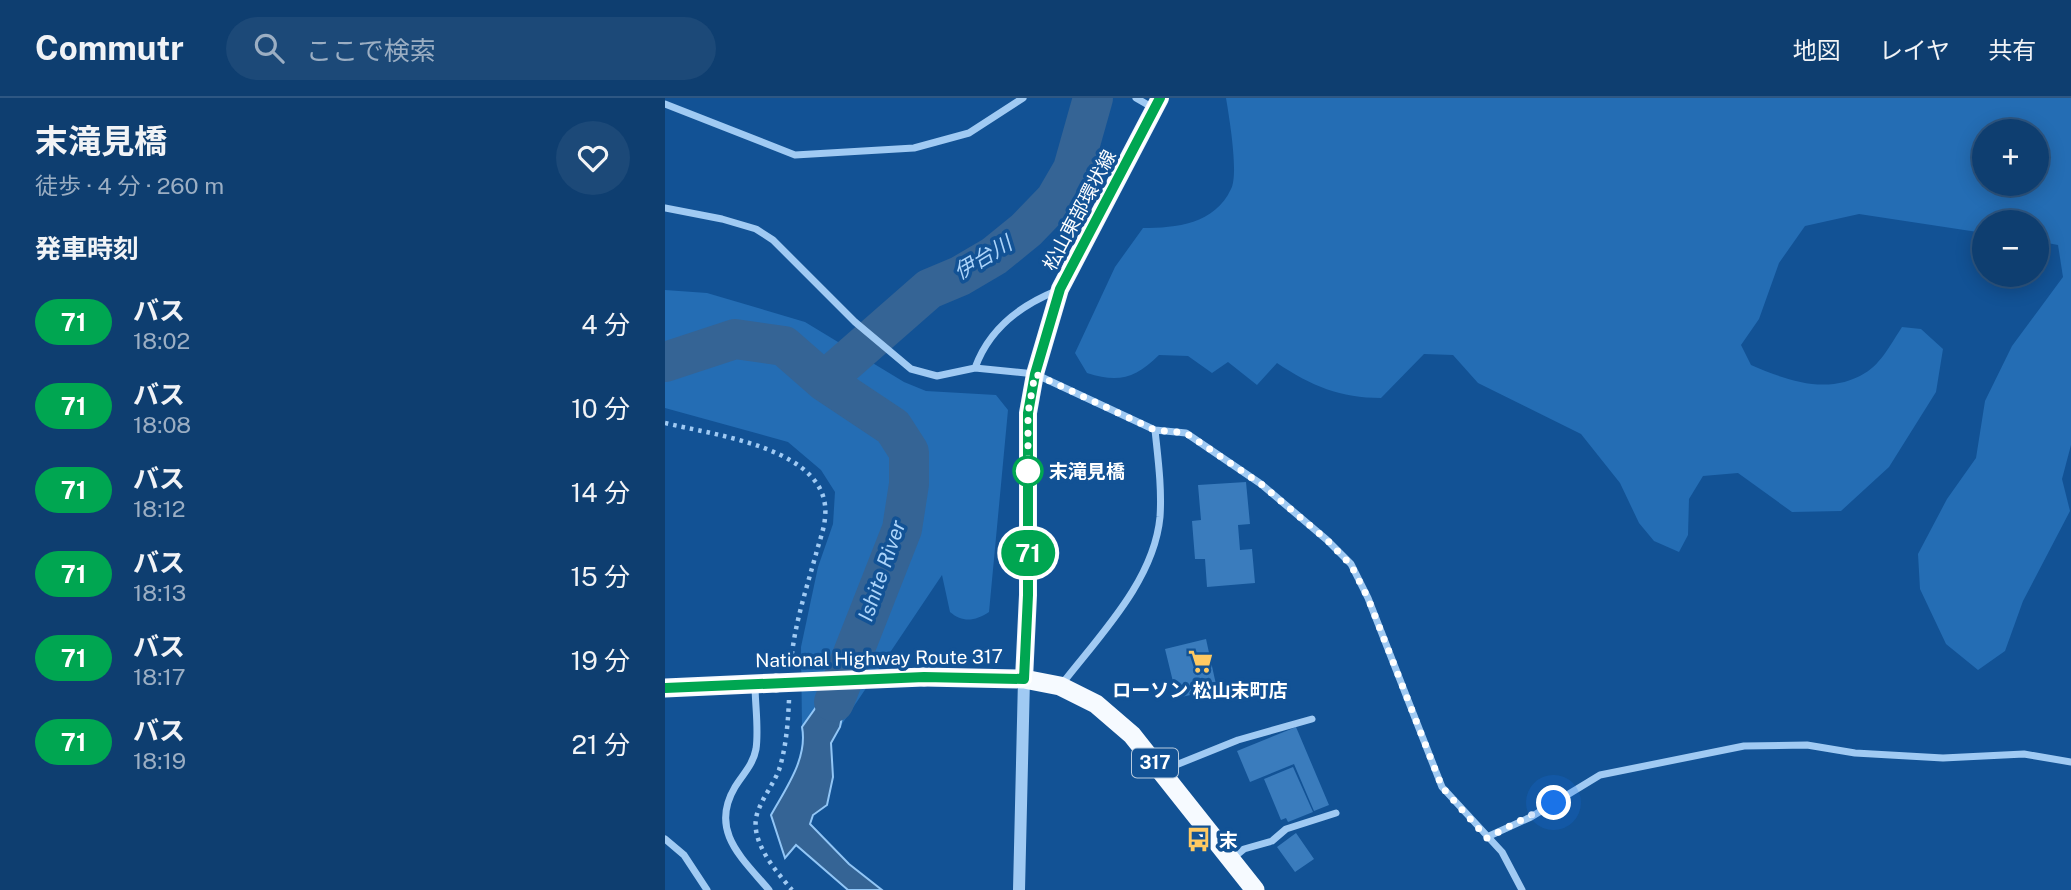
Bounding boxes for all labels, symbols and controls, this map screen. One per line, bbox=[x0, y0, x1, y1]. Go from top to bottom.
search box bbox=[226, 17, 716, 80]
text: Commutr bbox=[35, 29, 184, 67]
icon: search bbox=[250, 29, 288, 67]
text: ここで検索 bbox=[306, 35, 436, 66]
text: 地図 bbox=[1793, 36, 1841, 64]
text: レイヤ bbox=[1879, 36, 1950, 64]
text: 共有 bbox=[1988, 36, 2036, 64]
map controls bbox=[1972, 119, 2049, 287]
button: + bbox=[1972, 119, 2049, 196]
button: heart bbox=[556, 121, 630, 195]
text: 末滝見橋 bbox=[35, 122, 167, 160]
street label: 松山東部環状線 bbox=[1038, 146, 1120, 274]
text: 徒歩 · 4 分 · 260 m bbox=[35, 172, 224, 199]
button: − bbox=[1972, 210, 2049, 287]
water label: 伊台川 bbox=[949, 230, 1018, 285]
text: 発車時刻 bbox=[35, 233, 139, 264]
text: バス bbox=[133, 295, 185, 326]
text: 71 bbox=[61, 308, 86, 336]
text: 4 分 bbox=[581, 309, 630, 340]
text: 18:02 bbox=[133, 327, 190, 354]
text: バス bbox=[133, 379, 185, 410]
text: 71 bbox=[61, 392, 86, 420]
text: 10 分 bbox=[571, 393, 630, 424]
text: 18:08 bbox=[133, 411, 191, 438]
marker: 末滝見橋 bbox=[1013, 456, 1043, 486]
place label: 末滝見橋 bbox=[1049, 460, 1125, 482]
text: バス bbox=[133, 463, 185, 494]
text: 71 bbox=[61, 476, 86, 504]
text: 14 分 bbox=[571, 477, 630, 508]
text: 18:12 bbox=[133, 495, 186, 522]
water label: Ishite River bbox=[853, 516, 911, 625]
line badge: 71 bbox=[997, 530, 1059, 576]
text: 71 bbox=[1015, 539, 1041, 567]
text: バス bbox=[133, 547, 185, 578]
text: 71 bbox=[61, 560, 86, 588]
text: 15 分 bbox=[570, 561, 630, 592]
text: 18:13 bbox=[133, 579, 186, 606]
text: バス bbox=[133, 631, 185, 662]
text: 71 bbox=[61, 644, 86, 672]
text: 19 分 bbox=[571, 645, 630, 676]
street label: National Highway Route 317 bbox=[755, 645, 1003, 671]
supermarket icon: ローソン 松山末町店 bbox=[1186, 648, 1214, 676]
text: 18:17 bbox=[133, 663, 186, 690]
place label: ローソン 松山末町店 bbox=[1112, 679, 1288, 701]
text: バス bbox=[133, 715, 185, 746]
text: 71 bbox=[61, 728, 86, 756]
text: 21 分 bbox=[572, 729, 630, 760]
text: 18:19 bbox=[133, 747, 186, 774]
road number: 317 bbox=[1132, 748, 1178, 778]
your location bbox=[1536, 785, 1571, 820]
bus stop icon: 末 bbox=[1185, 826, 1213, 854]
place label: 末 bbox=[1219, 829, 1238, 851]

